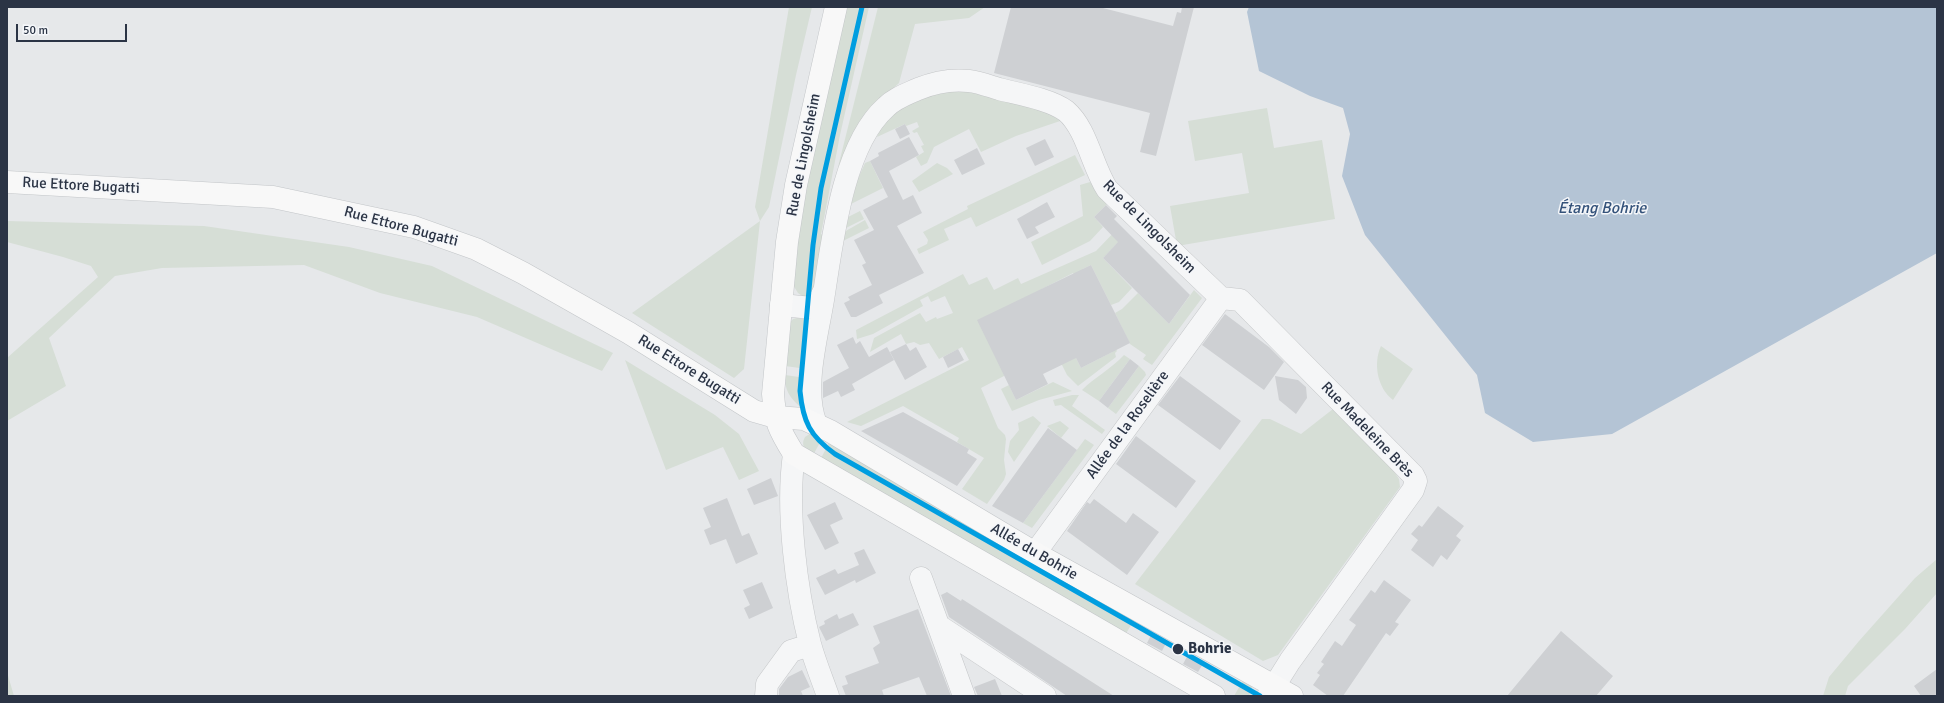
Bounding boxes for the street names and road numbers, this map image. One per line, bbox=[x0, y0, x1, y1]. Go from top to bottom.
street label: Rue de Lingolsheim bbox=[783, 92, 825, 218]
street label: Rue Ettore Bugatti bbox=[22, 174, 140, 198]
street label: Rue de Lingolsheim bbox=[1099, 177, 1199, 277]
street label: Rue Ettore Bugatti bbox=[342, 203, 460, 251]
street label: Rue Ettore Bugatti bbox=[634, 331, 744, 409]
street label: Allée de la Roselière bbox=[1083, 367, 1173, 483]
street label: Rue Madeleine Brès bbox=[1317, 379, 1417, 481]
street label: Allée du Bohrie bbox=[987, 520, 1081, 584]

